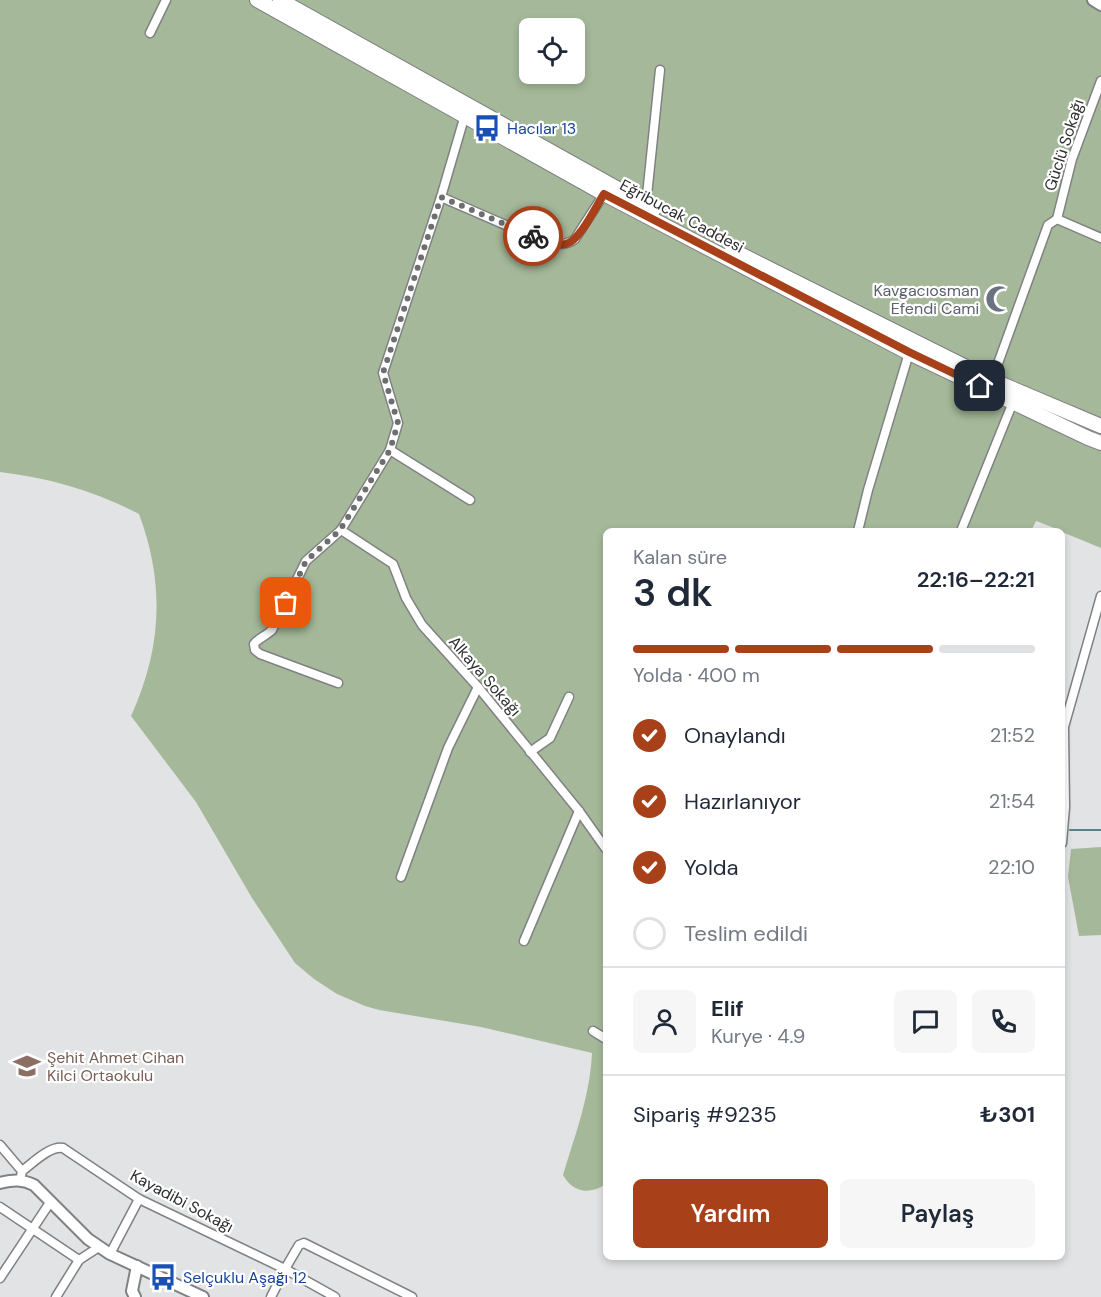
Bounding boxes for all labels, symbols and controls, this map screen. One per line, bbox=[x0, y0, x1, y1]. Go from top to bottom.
map controls bbox=[519, 18, 585, 84]
button: locate bbox=[519, 18, 585, 84]
street label: Güclü Sokağı bbox=[1039, 96, 1089, 194]
bus stop icon: Hacılar 13 bbox=[472, 113, 502, 143]
place label: Hacılar 13 bbox=[507, 118, 576, 139]
street label: Eğribucak Caddesi bbox=[616, 174, 748, 258]
courier bbox=[503, 206, 563, 266]
icon: bike bbox=[517, 220, 550, 253]
place label: Kavgacıosman Efendi Cami bbox=[873, 280, 979, 319]
mosque icon: Kavgacıosman Efendi Cami bbox=[984, 284, 1014, 314]
pin bbox=[954, 360, 1005, 411]
icon: home bbox=[963, 369, 996, 402]
text: Kalan süre bbox=[633, 544, 727, 570]
text: 22:16–22:21 bbox=[917, 565, 1035, 594]
text: 3 dk bbox=[633, 567, 713, 618]
pin bbox=[260, 577, 311, 628]
icon: bag bbox=[269, 586, 302, 619]
street label: Alkaya Sokağı bbox=[444, 631, 526, 721]
text: Yolda · 400 m bbox=[633, 662, 760, 688]
icon: check bbox=[633, 719, 666, 752]
text: Onaylandı bbox=[684, 721, 786, 750]
text: 21:52 bbox=[990, 722, 1035, 748]
icon: check bbox=[633, 785, 666, 818]
text: Hazırlanıyor bbox=[684, 787, 801, 816]
text: 21:54 bbox=[989, 788, 1035, 814]
icon: check bbox=[633, 851, 666, 884]
text: Yolda bbox=[684, 853, 739, 882]
text: 22:10 bbox=[988, 854, 1035, 880]
text: Teslim edildi bbox=[684, 919, 808, 948]
button: person bbox=[633, 990, 696, 1053]
button: chat bbox=[894, 990, 957, 1053]
button: phone bbox=[972, 990, 1035, 1053]
text: Elif bbox=[711, 994, 744, 1023]
text: Kurye · 4.9 bbox=[711, 1023, 805, 1049]
place label: Şehit Ahmet Cihan Kilci Ortaokulu bbox=[47, 1047, 184, 1086]
school or university icon: Şehit Ahmet Cihan Kilci Ortaokulu bbox=[12, 1051, 42, 1081]
text: Sipariş #9235 bbox=[633, 1100, 777, 1129]
text: ₺301 bbox=[980, 1100, 1035, 1129]
street label: Kayadibi Sokağı bbox=[127, 1165, 237, 1237]
button: Yardım bbox=[633, 1179, 828, 1248]
button: Paylaş bbox=[840, 1179, 1035, 1248]
bus stop icon: Selçuklu Aşağı 12 bbox=[148, 1262, 178, 1292]
place label: Selçuklu Aşağı 12 bbox=[183, 1267, 307, 1288]

